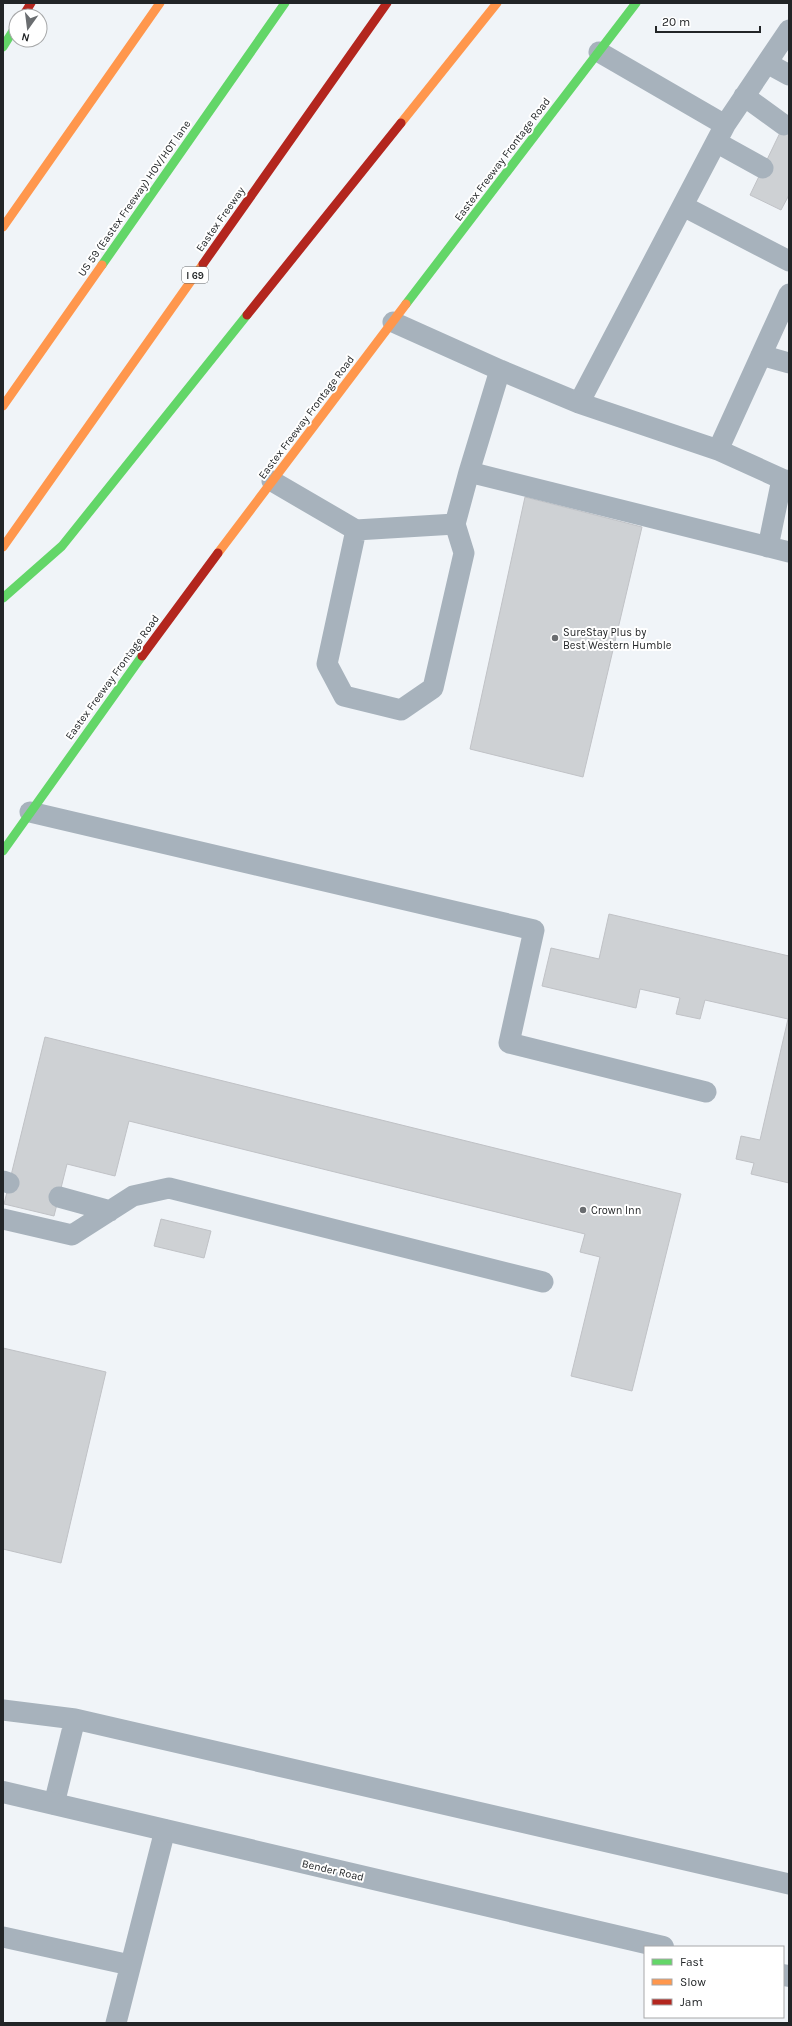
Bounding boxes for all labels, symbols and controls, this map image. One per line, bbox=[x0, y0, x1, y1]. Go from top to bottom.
north arrow bbox=[8, 8, 48, 48]
scale bar bbox=[656, 8, 760, 34]
text: 20 m bbox=[662, 15, 690, 29]
text: N bbox=[20, 30, 31, 44]
street label: Eastex Freeway Frontage Road bbox=[452, 95, 553, 224]
street label: US 59 (Eastex Freeway) HOV/HOT lane bbox=[75, 117, 194, 279]
street label: Eastex Freeway bbox=[193, 184, 248, 254]
road number: I 69 bbox=[182, 267, 208, 283]
street label: Eastex Freeway Frontage Road bbox=[256, 353, 357, 482]
street label: Eastex Freeway Frontage Road bbox=[63, 612, 162, 742]
place label: SureStay Plus by Best Western Humble bbox=[563, 626, 672, 652]
marker: SureStay Plus by Best Western Humble bbox=[550, 633, 560, 643]
place label: Crown Inn bbox=[591, 1204, 641, 1217]
marker: Crown Inn bbox=[578, 1205, 588, 1215]
street label: Bender Road bbox=[301, 1857, 365, 1884]
legend bbox=[644, 1946, 784, 2018]
text: Fast bbox=[680, 1955, 704, 1969]
text: Slow bbox=[680, 1975, 706, 1989]
text: Jam bbox=[680, 1995, 703, 2009]

